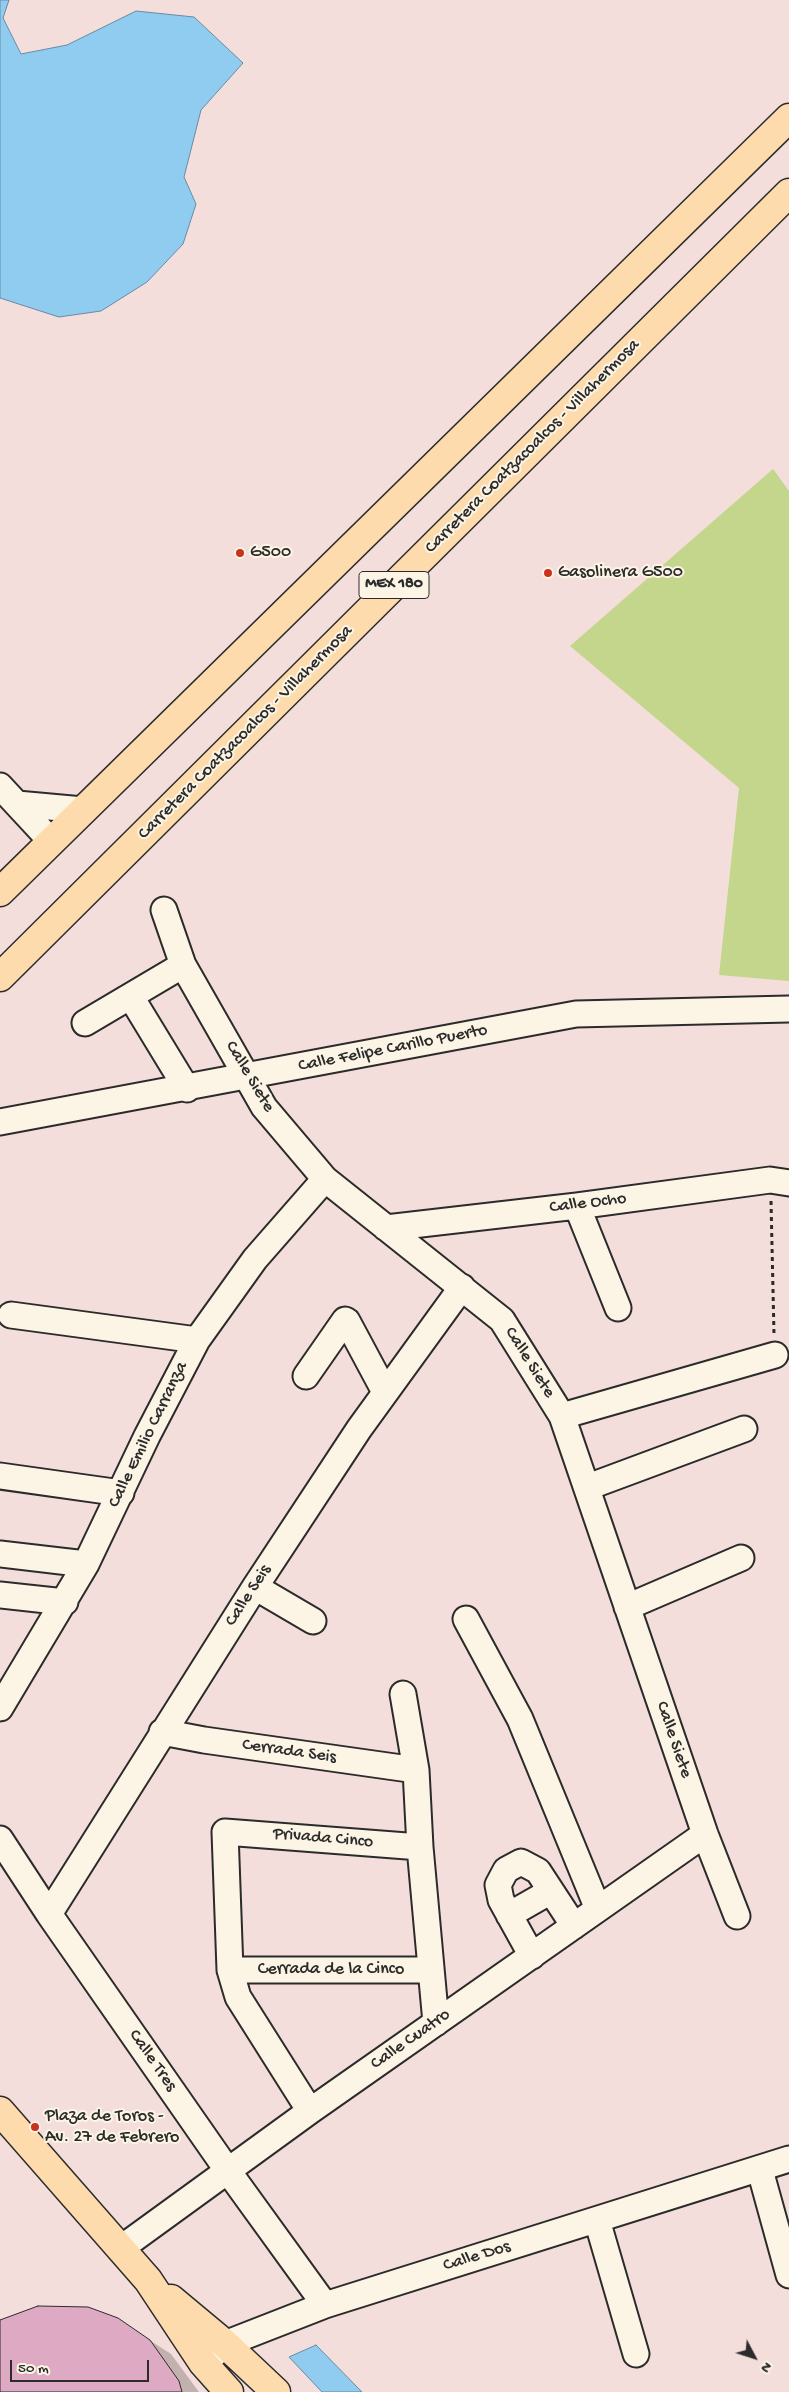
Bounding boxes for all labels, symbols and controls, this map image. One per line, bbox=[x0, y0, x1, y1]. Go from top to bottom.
street label: Carretera Coatzacoalcos - Villahermosa bbox=[421, 335, 645, 559]
place label: G500 bbox=[250, 542, 291, 564]
marker: G500 bbox=[234, 547, 246, 559]
place label: Gasolinera G500 bbox=[558, 562, 683, 584]
marker: Gasolinera G500 bbox=[542, 567, 554, 579]
road number: MEX 180 bbox=[359, 572, 429, 598]
street label: Carretera Coatzacoalcos - Villahermosa bbox=[134, 621, 358, 845]
street label: Calle Felipe Carillo Puerto bbox=[297, 1020, 489, 1078]
street label: Calle Siete bbox=[219, 1037, 279, 1117]
street label: Calle Ocho bbox=[548, 1189, 628, 1219]
street label: Calle Siete bbox=[499, 1324, 559, 1402]
street label: Calle Emilio Carranza bbox=[104, 1359, 194, 1511]
street label: Calle Seis bbox=[221, 1561, 277, 1631]
street label: Calle Siete bbox=[650, 1699, 696, 1781]
street label: Cerrada Seis bbox=[241, 1735, 337, 1769]
street label: Privada Cinco bbox=[272, 1824, 374, 1854]
street label: Cerrada de la Cinco bbox=[258, 1959, 404, 1981]
street label: Calle Cuatro bbox=[367, 2005, 455, 2075]
street label: Calle Tres bbox=[123, 2026, 181, 2096]
place label: Plaza de Toros - Av. 27 de Febrero bbox=[45, 2106, 179, 2148]
marker: Plaza de Toros - Av. 27 de Febrero bbox=[29, 2121, 41, 2133]
street label: Calle Dos bbox=[441, 2237, 513, 2277]
north arrow bbox=[729, 2332, 779, 2382]
scale bar bbox=[12, 2350, 151, 2382]
text: N bbox=[756, 2358, 775, 2376]
text: 50 m bbox=[18, 2360, 49, 2378]

